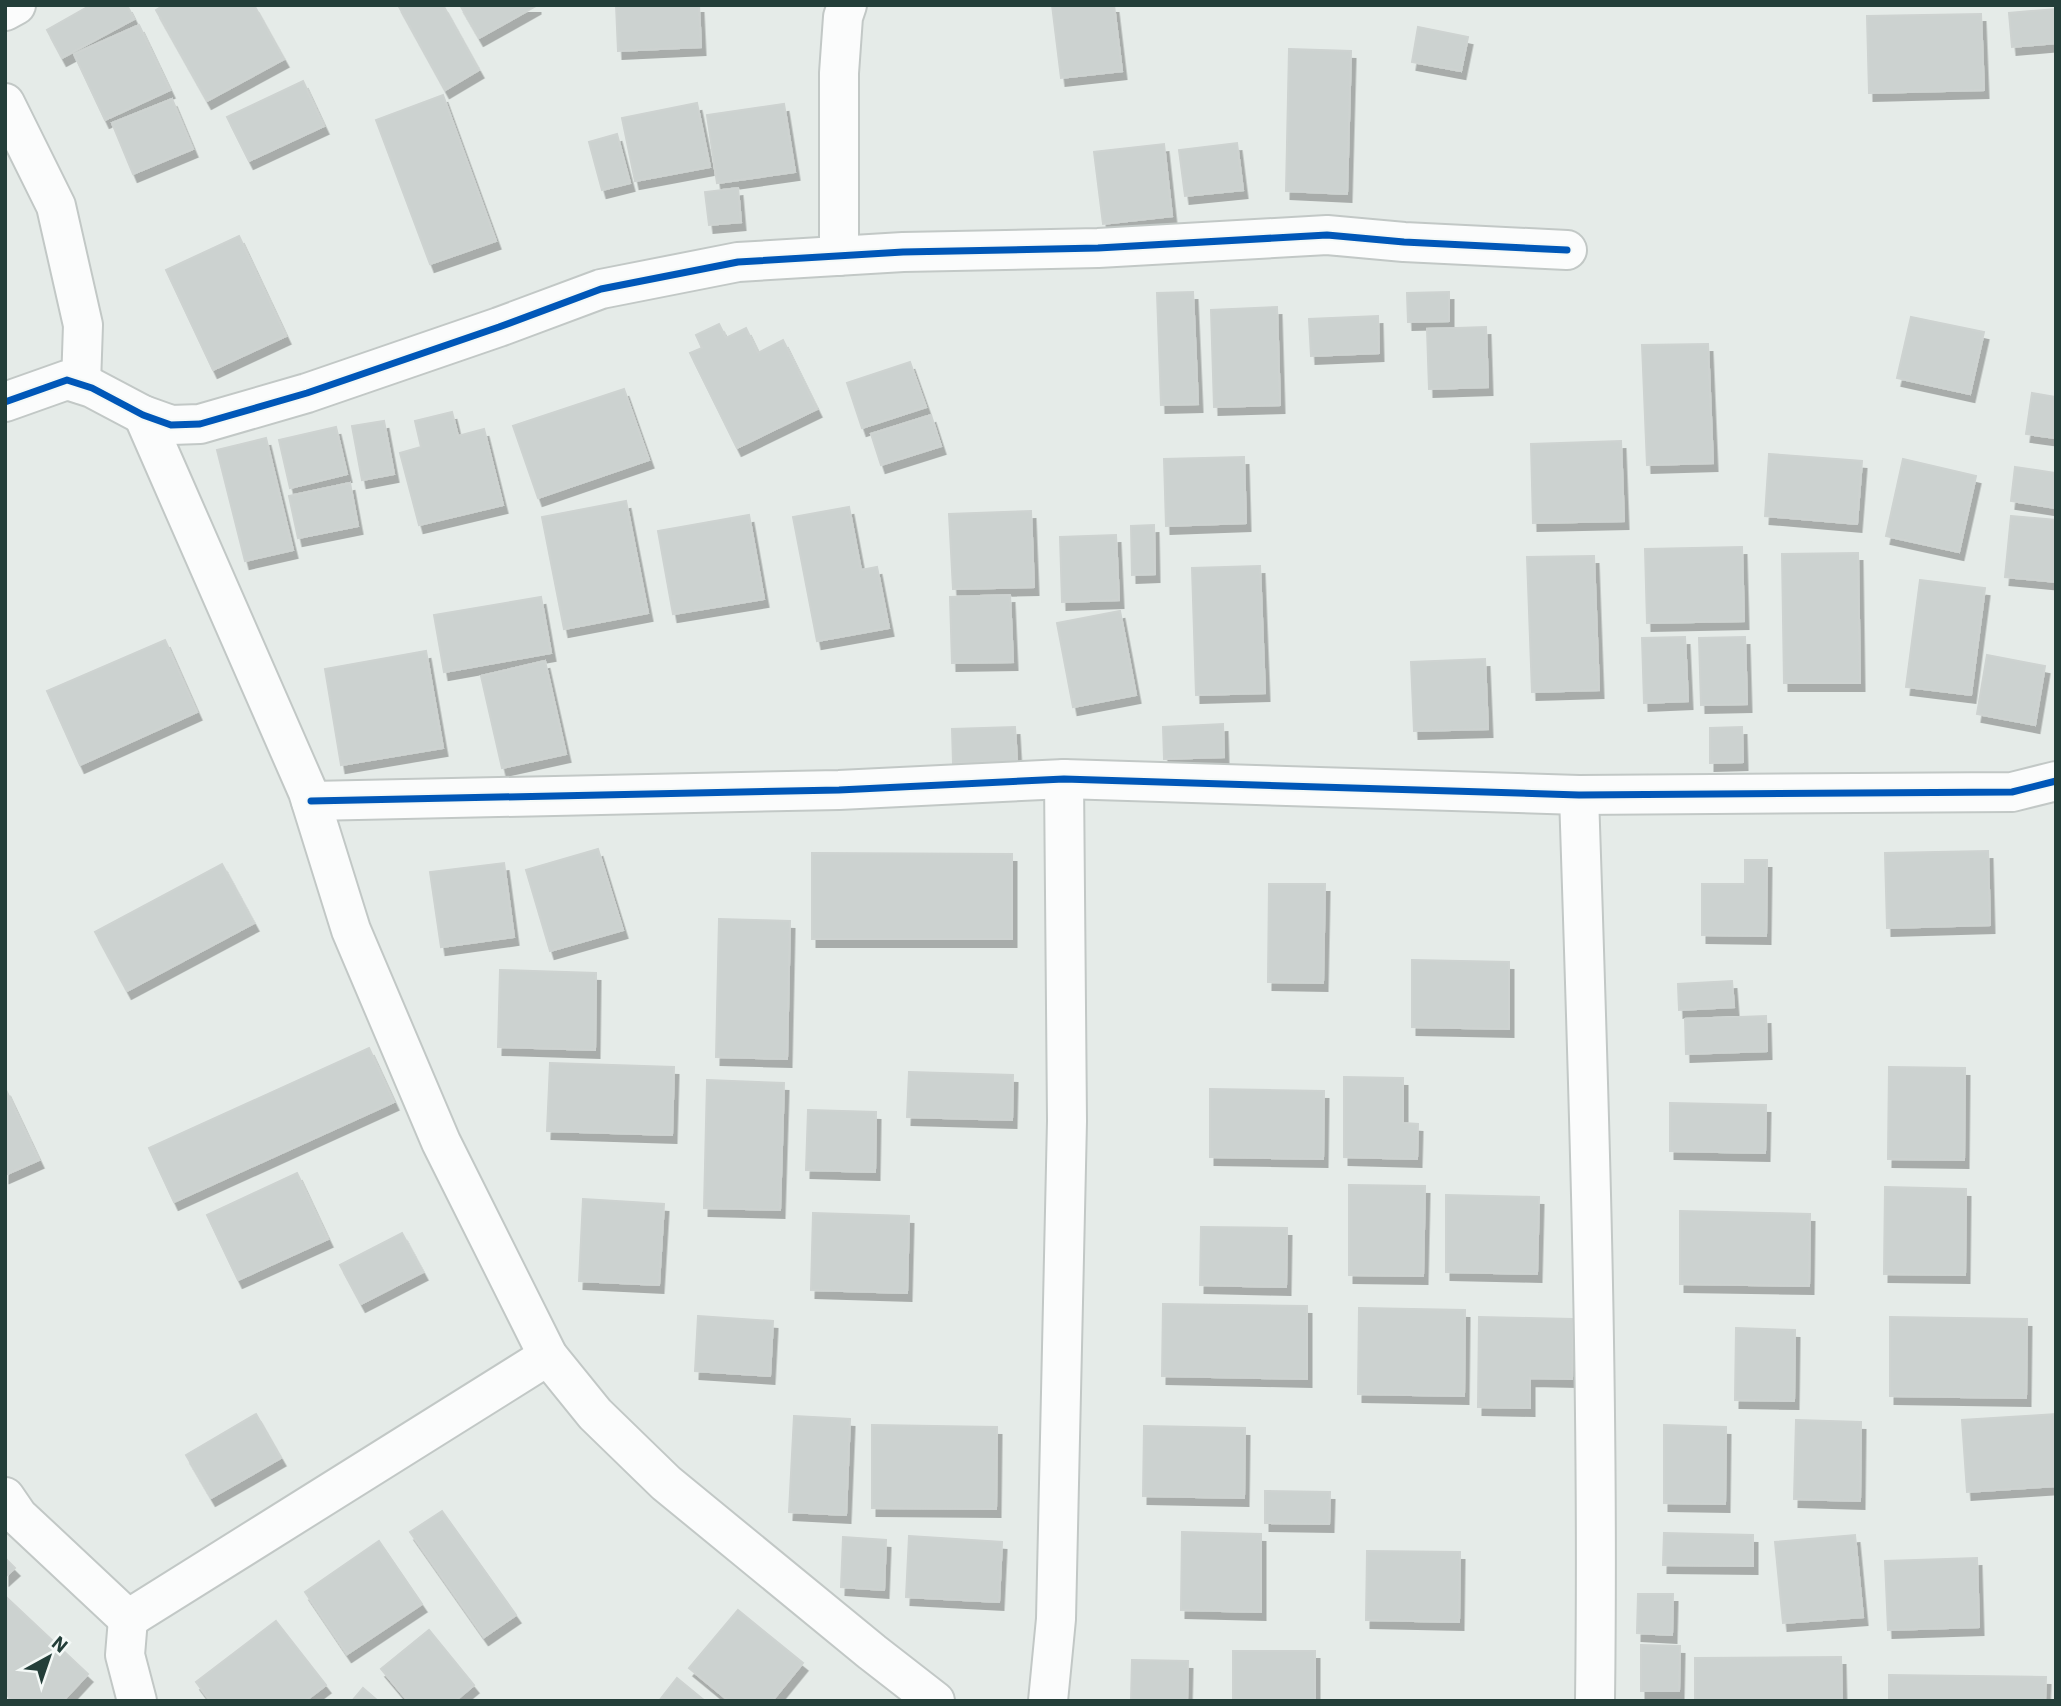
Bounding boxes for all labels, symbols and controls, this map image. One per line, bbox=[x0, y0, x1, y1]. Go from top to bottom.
north arrow bbox=[14, 1622, 84, 1692]
text: N bbox=[47, 1630, 73, 1658]

